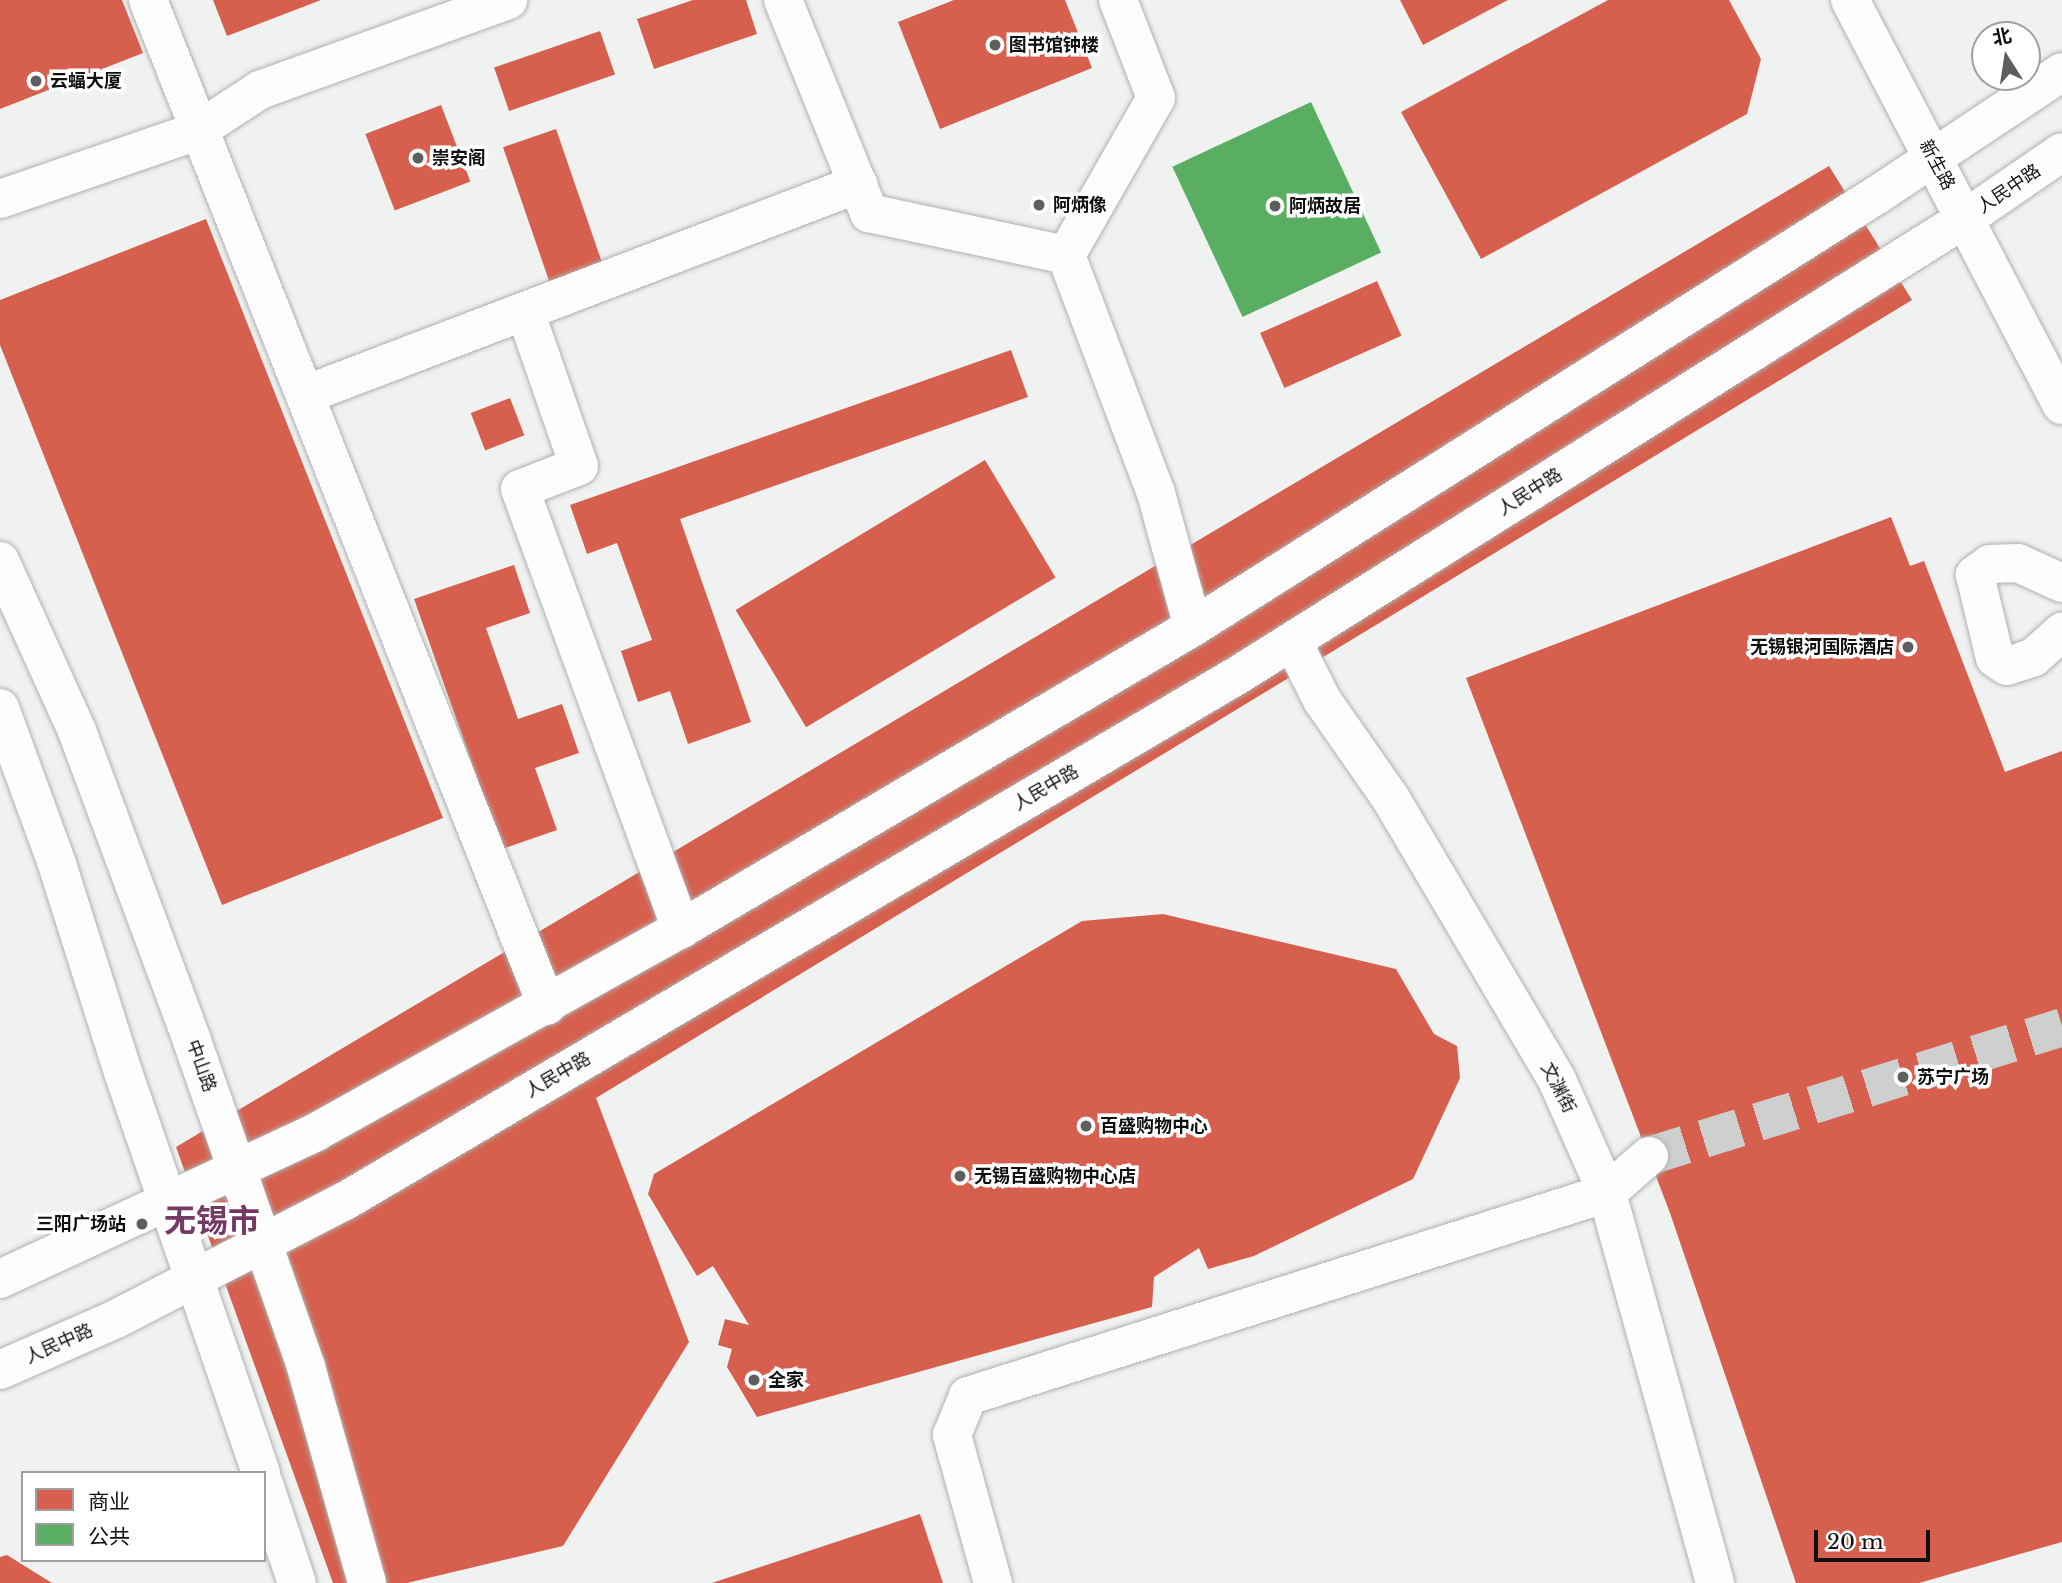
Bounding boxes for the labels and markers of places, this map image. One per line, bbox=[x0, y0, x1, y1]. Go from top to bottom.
place label: 图书馆钟楼 bbox=[1009, 34, 1099, 56]
marker: 图书馆钟楼 bbox=[987, 37, 1003, 53]
place label: 云蝠大厦 bbox=[50, 70, 122, 92]
marker: 云蝠大厦 bbox=[28, 73, 44, 89]
place label: 崇安阁 bbox=[432, 147, 486, 169]
marker: 崇安阁 bbox=[410, 150, 426, 166]
place label: 阿炳像 bbox=[1053, 194, 1107, 216]
place label: 阿炳故居 bbox=[1289, 195, 1361, 217]
marker: 阿炳像 bbox=[1031, 197, 1047, 213]
marker: 阿炳故居 bbox=[1267, 198, 1283, 214]
place label: 无锡银河国际酒店 bbox=[1750, 636, 1894, 658]
marker: 无锡银河国际酒店 bbox=[1900, 639, 1916, 655]
place label: 苏宁广场 bbox=[1917, 1066, 1989, 1088]
marker: 苏宁广场 bbox=[1895, 1069, 1911, 1085]
place label: 百盛购物中心 bbox=[1100, 1115, 1208, 1137]
marker: 百盛购物中心 bbox=[1078, 1118, 1094, 1134]
place label: 无锡百盛购物中心店 bbox=[974, 1165, 1136, 1187]
marker: 无锡百盛购物中心店 bbox=[952, 1168, 968, 1184]
place label: 三阳广场站 bbox=[36, 1213, 126, 1235]
marker: 三阳广场站 bbox=[132, 1214, 152, 1234]
place label: 全家 bbox=[768, 1369, 804, 1391]
marker: 全家 bbox=[746, 1372, 762, 1388]

